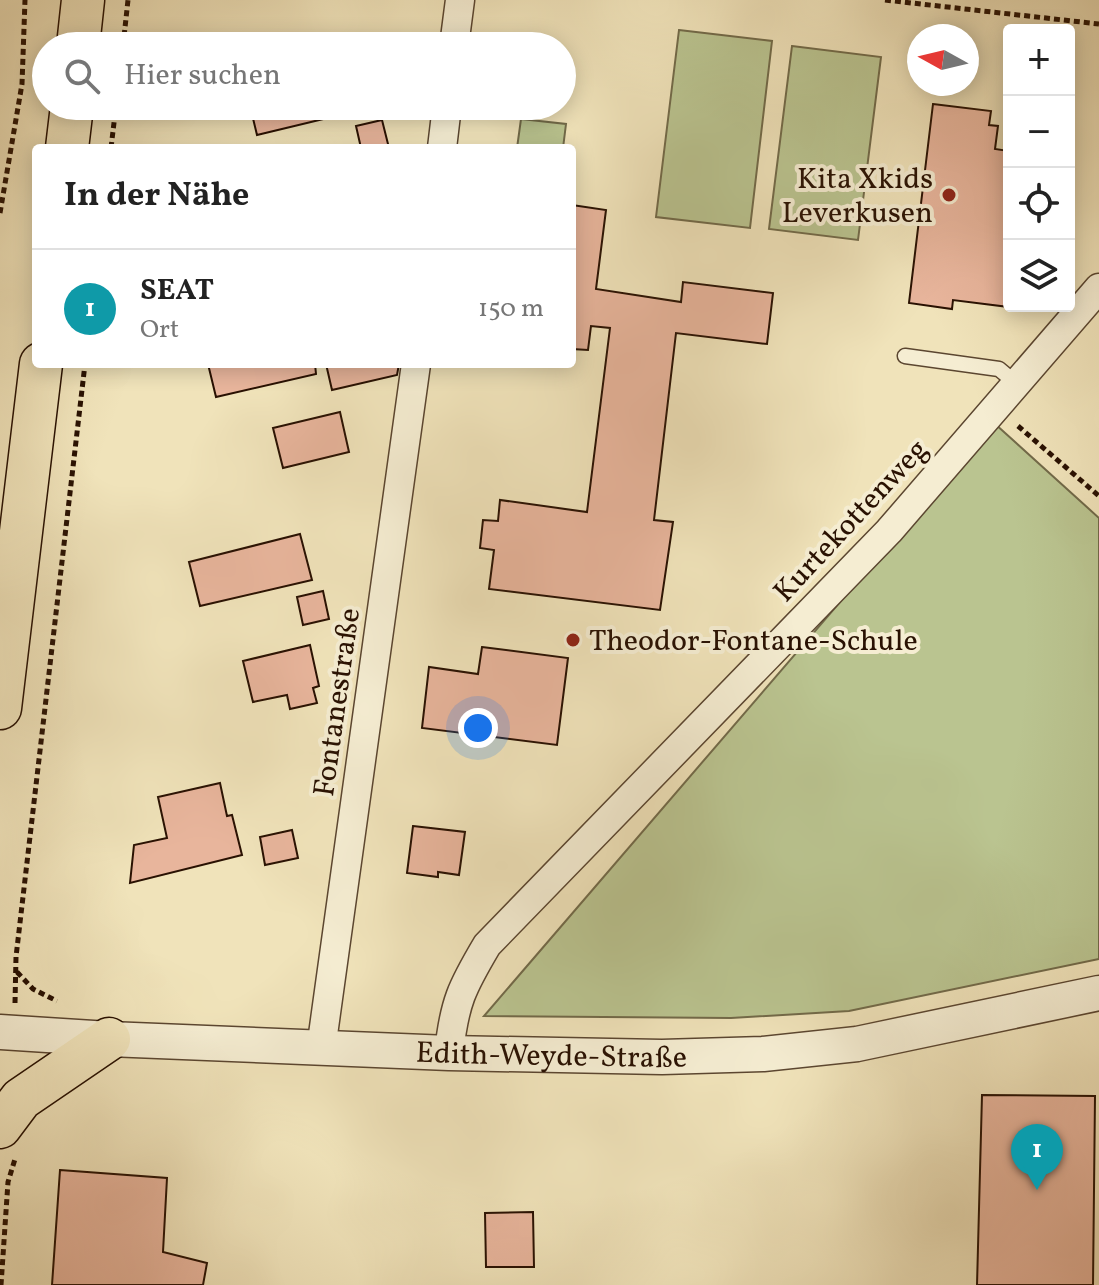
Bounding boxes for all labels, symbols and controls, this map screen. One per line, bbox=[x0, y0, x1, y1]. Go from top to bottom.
north arrow bbox=[907, 24, 979, 96]
map controls bbox=[1003, 24, 1075, 312]
button: + bbox=[1003, 24, 1075, 96]
search box bbox=[32, 32, 576, 120]
icon: search bbox=[60, 54, 104, 98]
text: Hier suchen bbox=[124, 55, 281, 97]
button: − bbox=[1003, 96, 1075, 168]
place label: Kita Xkids Leverkusen bbox=[782, 159, 933, 235]
button: locate bbox=[1003, 168, 1075, 240]
text: In der Nähe bbox=[64, 173, 249, 220]
marker: Kita Xkids Leverkusen bbox=[940, 186, 958, 204]
button: layers bbox=[1003, 240, 1075, 312]
text: SEAT bbox=[140, 270, 214, 312]
text: 1 bbox=[85, 291, 95, 327]
text: 150 m bbox=[478, 291, 544, 327]
text: Ort bbox=[140, 312, 179, 348]
street label: Kurtekottenweg bbox=[764, 430, 938, 612]
street label: Fontanestraße bbox=[304, 605, 372, 799]
place label: Theodor-Fontane-Schule bbox=[589, 621, 918, 663]
marker: Theodor-Fontane-Schule bbox=[564, 631, 582, 649]
your location bbox=[458, 708, 498, 748]
street label: Edith-Weyde-Straße bbox=[415, 1033, 688, 1080]
pin: 1 bbox=[1011, 1124, 1063, 1190]

